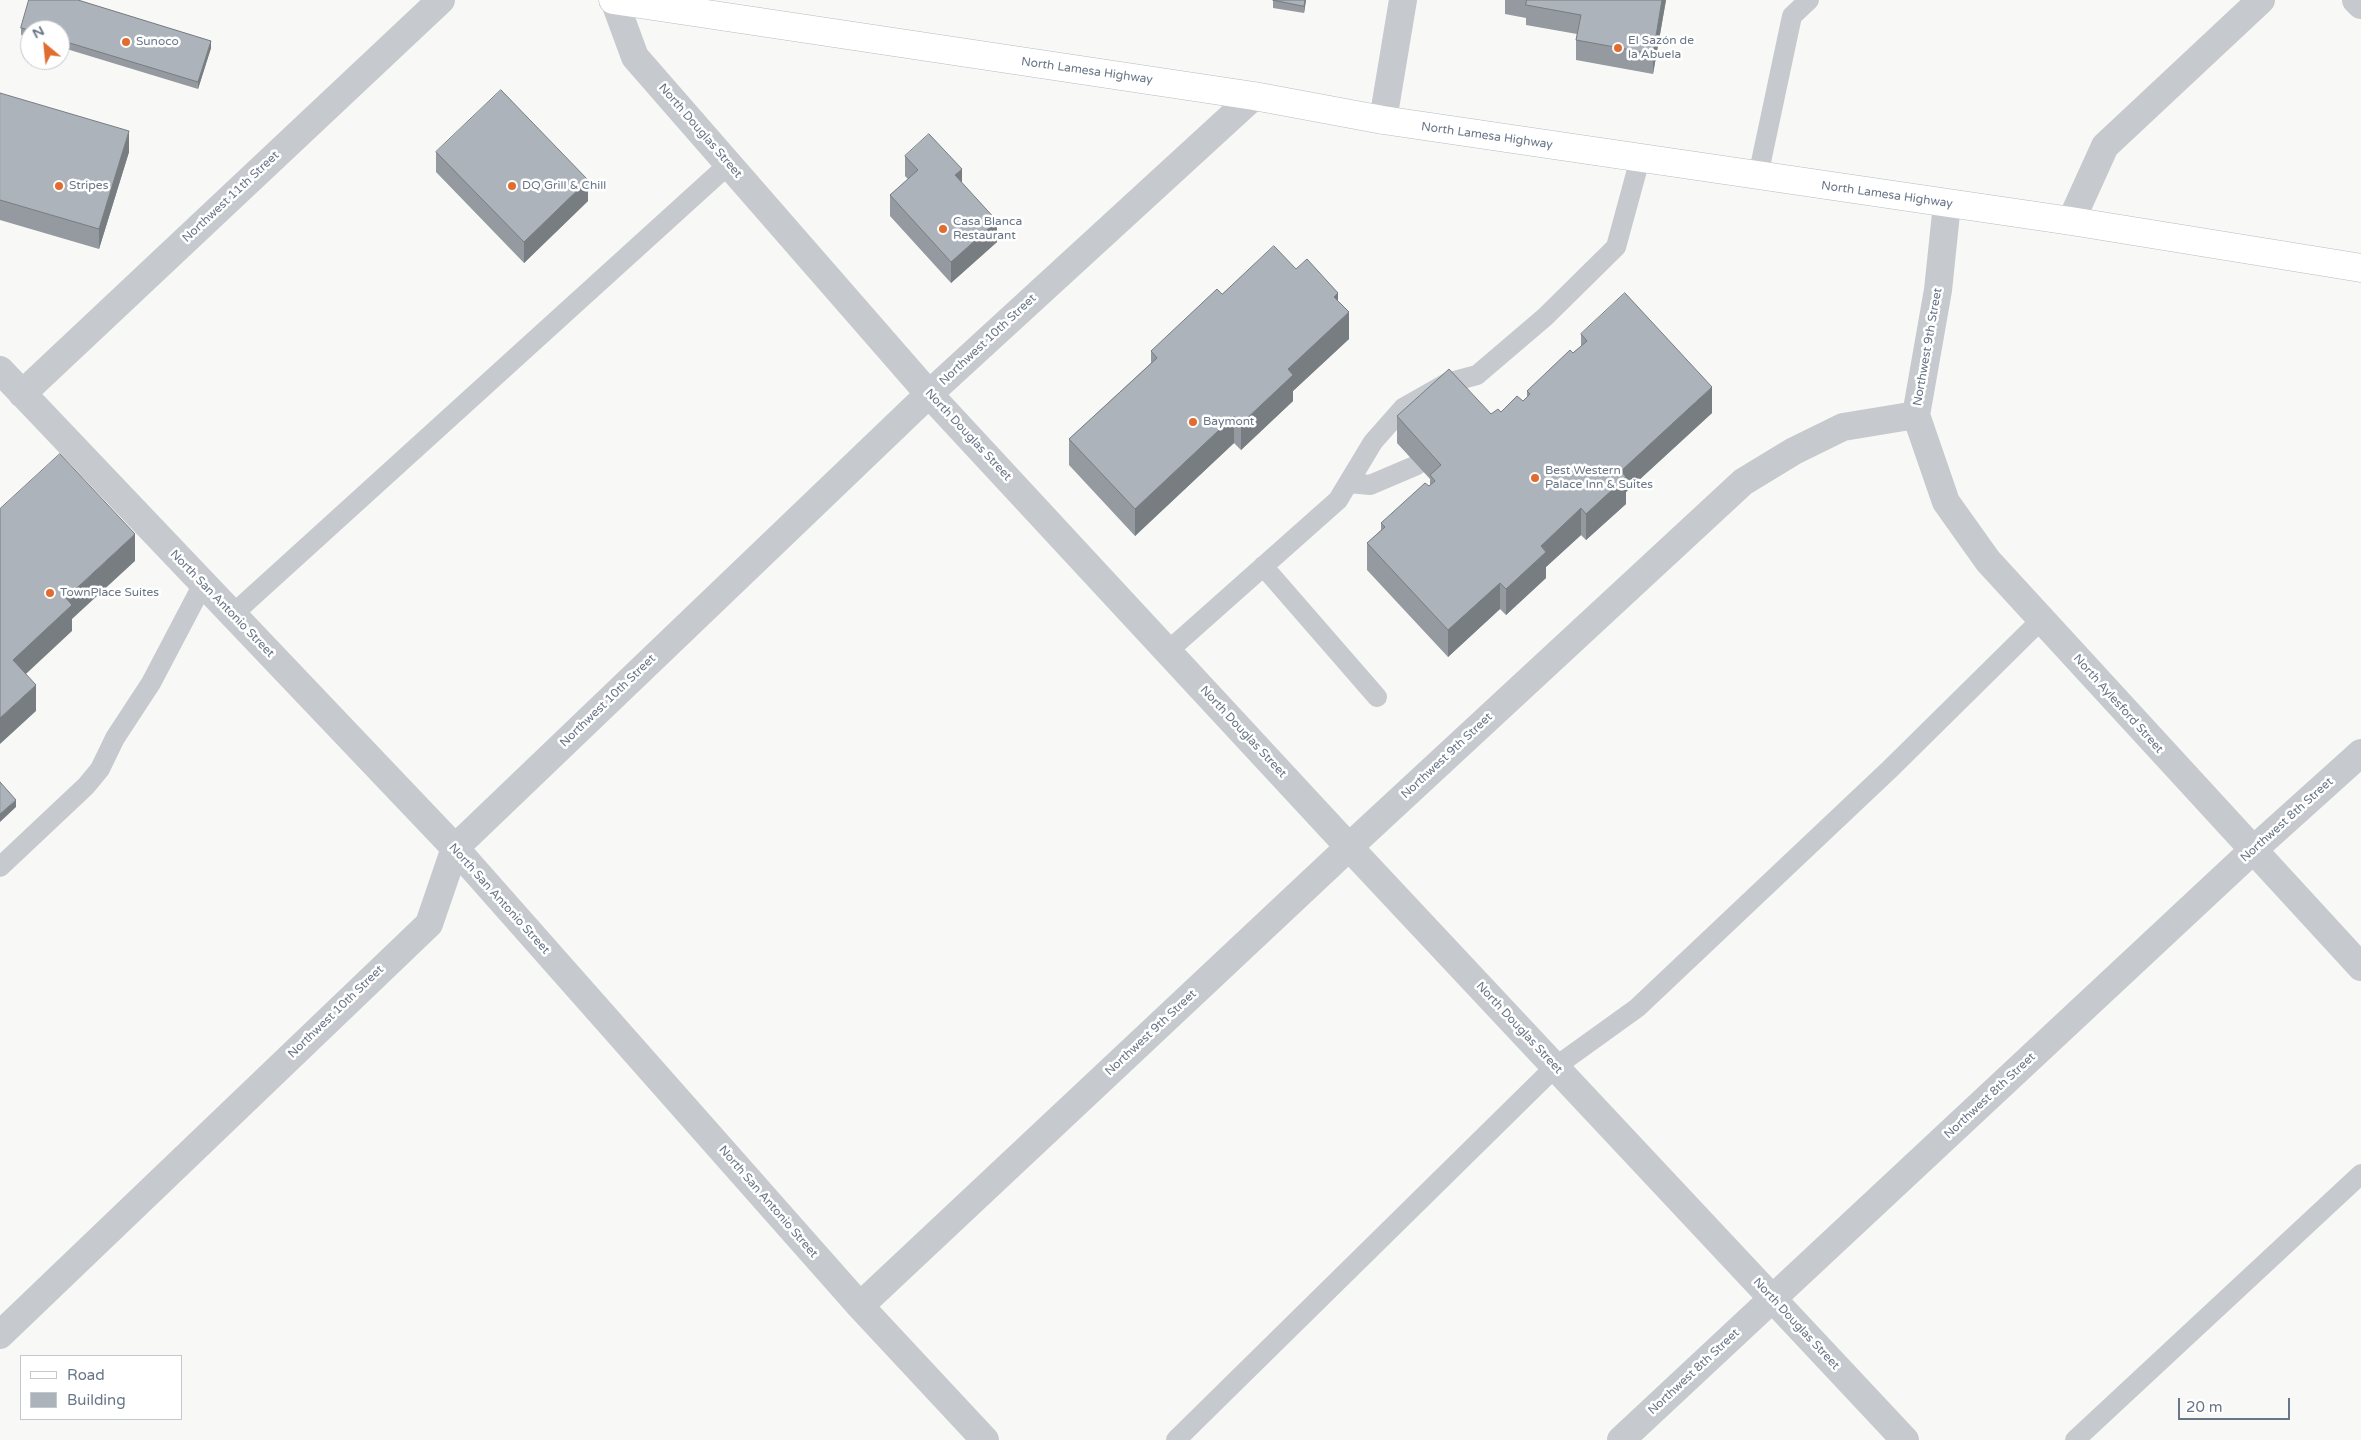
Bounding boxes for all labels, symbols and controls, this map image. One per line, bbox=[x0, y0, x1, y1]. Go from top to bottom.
north arrow bbox=[20, 20, 70, 70]
text: N bbox=[29, 22, 47, 42]
place label: El Sazón de la Abuela bbox=[1628, 34, 1694, 62]
place label: Sunoco bbox=[136, 35, 179, 49]
marker: Sunoco bbox=[120, 36, 132, 48]
marker: El Sazón de la Abuela bbox=[1612, 42, 1624, 54]
street label: North Lamesa Highway bbox=[1020, 55, 1154, 87]
street label: North Douglas Street bbox=[655, 81, 745, 181]
street label: North Lamesa Highway bbox=[1420, 120, 1554, 152]
street label: Northwest 11th Street bbox=[180, 148, 282, 246]
place label: Stripes bbox=[69, 179, 108, 193]
place label: DQ Grill & Chill bbox=[522, 179, 606, 193]
street label: North Lamesa Highway bbox=[1820, 179, 1954, 211]
marker: Stripes bbox=[53, 180, 65, 192]
marker: DQ Grill & Chill bbox=[506, 180, 518, 192]
place label: Casa Blanca Restaurant bbox=[953, 215, 1022, 243]
marker: Casa Blanca Restaurant bbox=[937, 223, 949, 235]
street label: Northwest 9th Street bbox=[1911, 287, 1945, 407]
street label: Northwest 10th Street bbox=[937, 291, 1039, 389]
street label: North Douglas Street bbox=[922, 386, 1014, 484]
place label: Baymont bbox=[1203, 415, 1254, 429]
marker: Baymont bbox=[1187, 416, 1199, 428]
place label: Best Western Palace Inn & Suites bbox=[1545, 464, 1653, 492]
marker: Best Western Palace Inn & Suites bbox=[1529, 472, 1541, 484]
street label: North San Antonio Street bbox=[167, 547, 277, 661]
place label: TownPlace Suites bbox=[60, 586, 159, 600]
marker: TownPlace Suites bbox=[44, 587, 56, 599]
street label: Northwest 10th Street bbox=[557, 652, 659, 750]
street label: North Aylesford Street bbox=[2070, 652, 2166, 756]
street label: North Douglas Street bbox=[1197, 683, 1289, 781]
street label: Northwest 9th Street bbox=[1398, 710, 1496, 802]
street label: Northwest 8th Street bbox=[2238, 775, 2336, 865]
street label: North San Antonio Street bbox=[446, 841, 552, 957]
street label: Northwest 10th Street bbox=[285, 963, 387, 1061]
street label: North Douglas Street bbox=[1473, 979, 1565, 1077]
street label: Northwest 9th Street bbox=[1102, 987, 1200, 1079]
street label: Northwest 8th Street bbox=[1941, 1050, 2039, 1142]
street label: North San Antonio Street bbox=[715, 1143, 821, 1261]
street label: North Douglas Street bbox=[1750, 1275, 1842, 1373]
street label: Northwest 8th Street bbox=[1645, 1326, 1743, 1418]
legend bbox=[20, 1355, 182, 1420]
text: Road bbox=[67, 1366, 105, 1384]
scale bar bbox=[2181, 1388, 2294, 1420]
text: Building bbox=[67, 1391, 126, 1409]
text: 20 m bbox=[2186, 1398, 2223, 1416]

